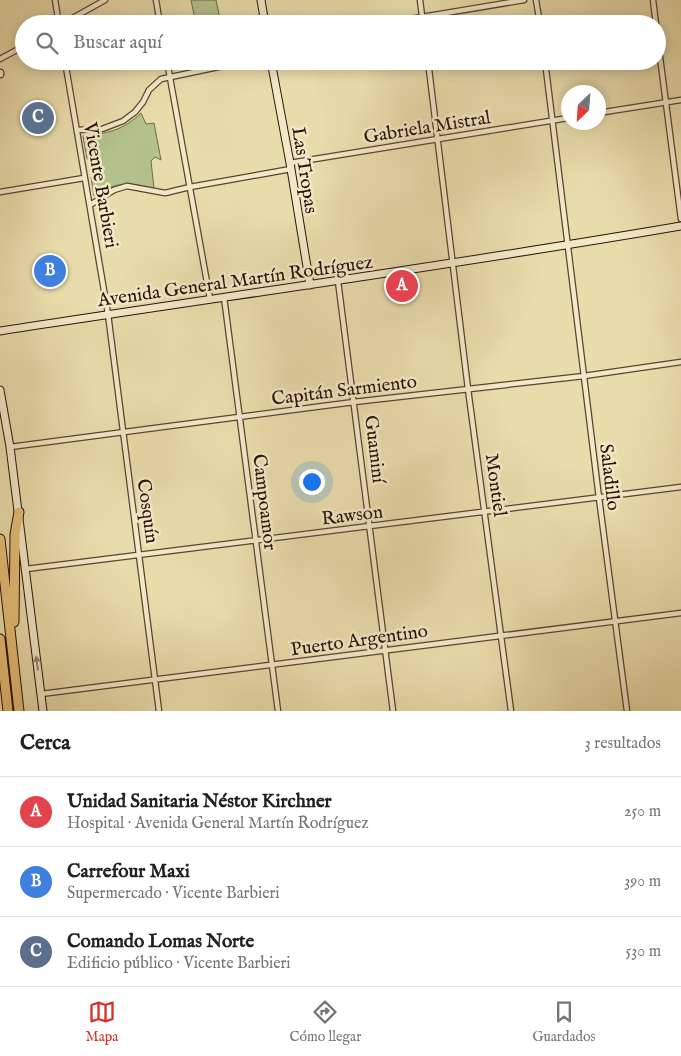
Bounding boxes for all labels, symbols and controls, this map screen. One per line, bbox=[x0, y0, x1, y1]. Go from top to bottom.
search box bbox=[15, 15, 666, 70]
icon: search bbox=[33, 29, 61, 57]
text: Buscar aquí bbox=[73, 31, 162, 55]
north arrow bbox=[561, 85, 606, 130]
pin: C bbox=[22, 99, 54, 137]
street label: Gabriela Mistral bbox=[362, 106, 493, 150]
street label: Vicente Barbieri bbox=[77, 120, 123, 250]
street label: Las Tropas bbox=[285, 125, 323, 215]
street label: Avenida General Martín Rodríguez bbox=[95, 251, 375, 313]
pin: B bbox=[34, 252, 66, 290]
pin: A bbox=[386, 267, 418, 305]
street label: Capitán Sarmiento bbox=[270, 370, 418, 412]
street label: Guaminí bbox=[358, 414, 390, 486]
street label: Saladillo bbox=[593, 442, 625, 512]
street label: Montiel bbox=[479, 452, 511, 519]
street label: Campoamor bbox=[246, 453, 282, 552]
your location bbox=[299, 469, 325, 495]
street label: Cosquín bbox=[131, 477, 163, 545]
street label: Rawson bbox=[320, 500, 384, 532]
street label: Puerto Argentino bbox=[289, 619, 429, 662]
one-way arrow bbox=[33, 654, 41, 670]
text: Cerca bbox=[20, 730, 70, 757]
text: 3 resultados bbox=[585, 734, 661, 754]
text: Unidad Sanitaria Néstor Kirchner bbox=[67, 790, 332, 814]
text: A bbox=[31, 802, 41, 822]
text: 250 m bbox=[624, 802, 661, 822]
text: Hospital · Avenida General Martín Rodríguez bbox=[67, 814, 369, 834]
text: Carrefour Maxi bbox=[67, 860, 190, 884]
text: B bbox=[31, 872, 41, 892]
text: 390 m bbox=[624, 872, 661, 892]
text: Supermercado · Vicente Barbieri bbox=[67, 884, 280, 904]
text: Comando Lomas Norte bbox=[67, 930, 254, 954]
text: C bbox=[30, 942, 42, 962]
text: 530 m bbox=[626, 942, 661, 962]
text: Edificio público · Vicente Barbieri bbox=[67, 954, 291, 974]
tab: Mapa bbox=[86, 998, 118, 1046]
tab: Cómo llegar bbox=[290, 998, 361, 1046]
tab: Guardados bbox=[532, 998, 595, 1046]

